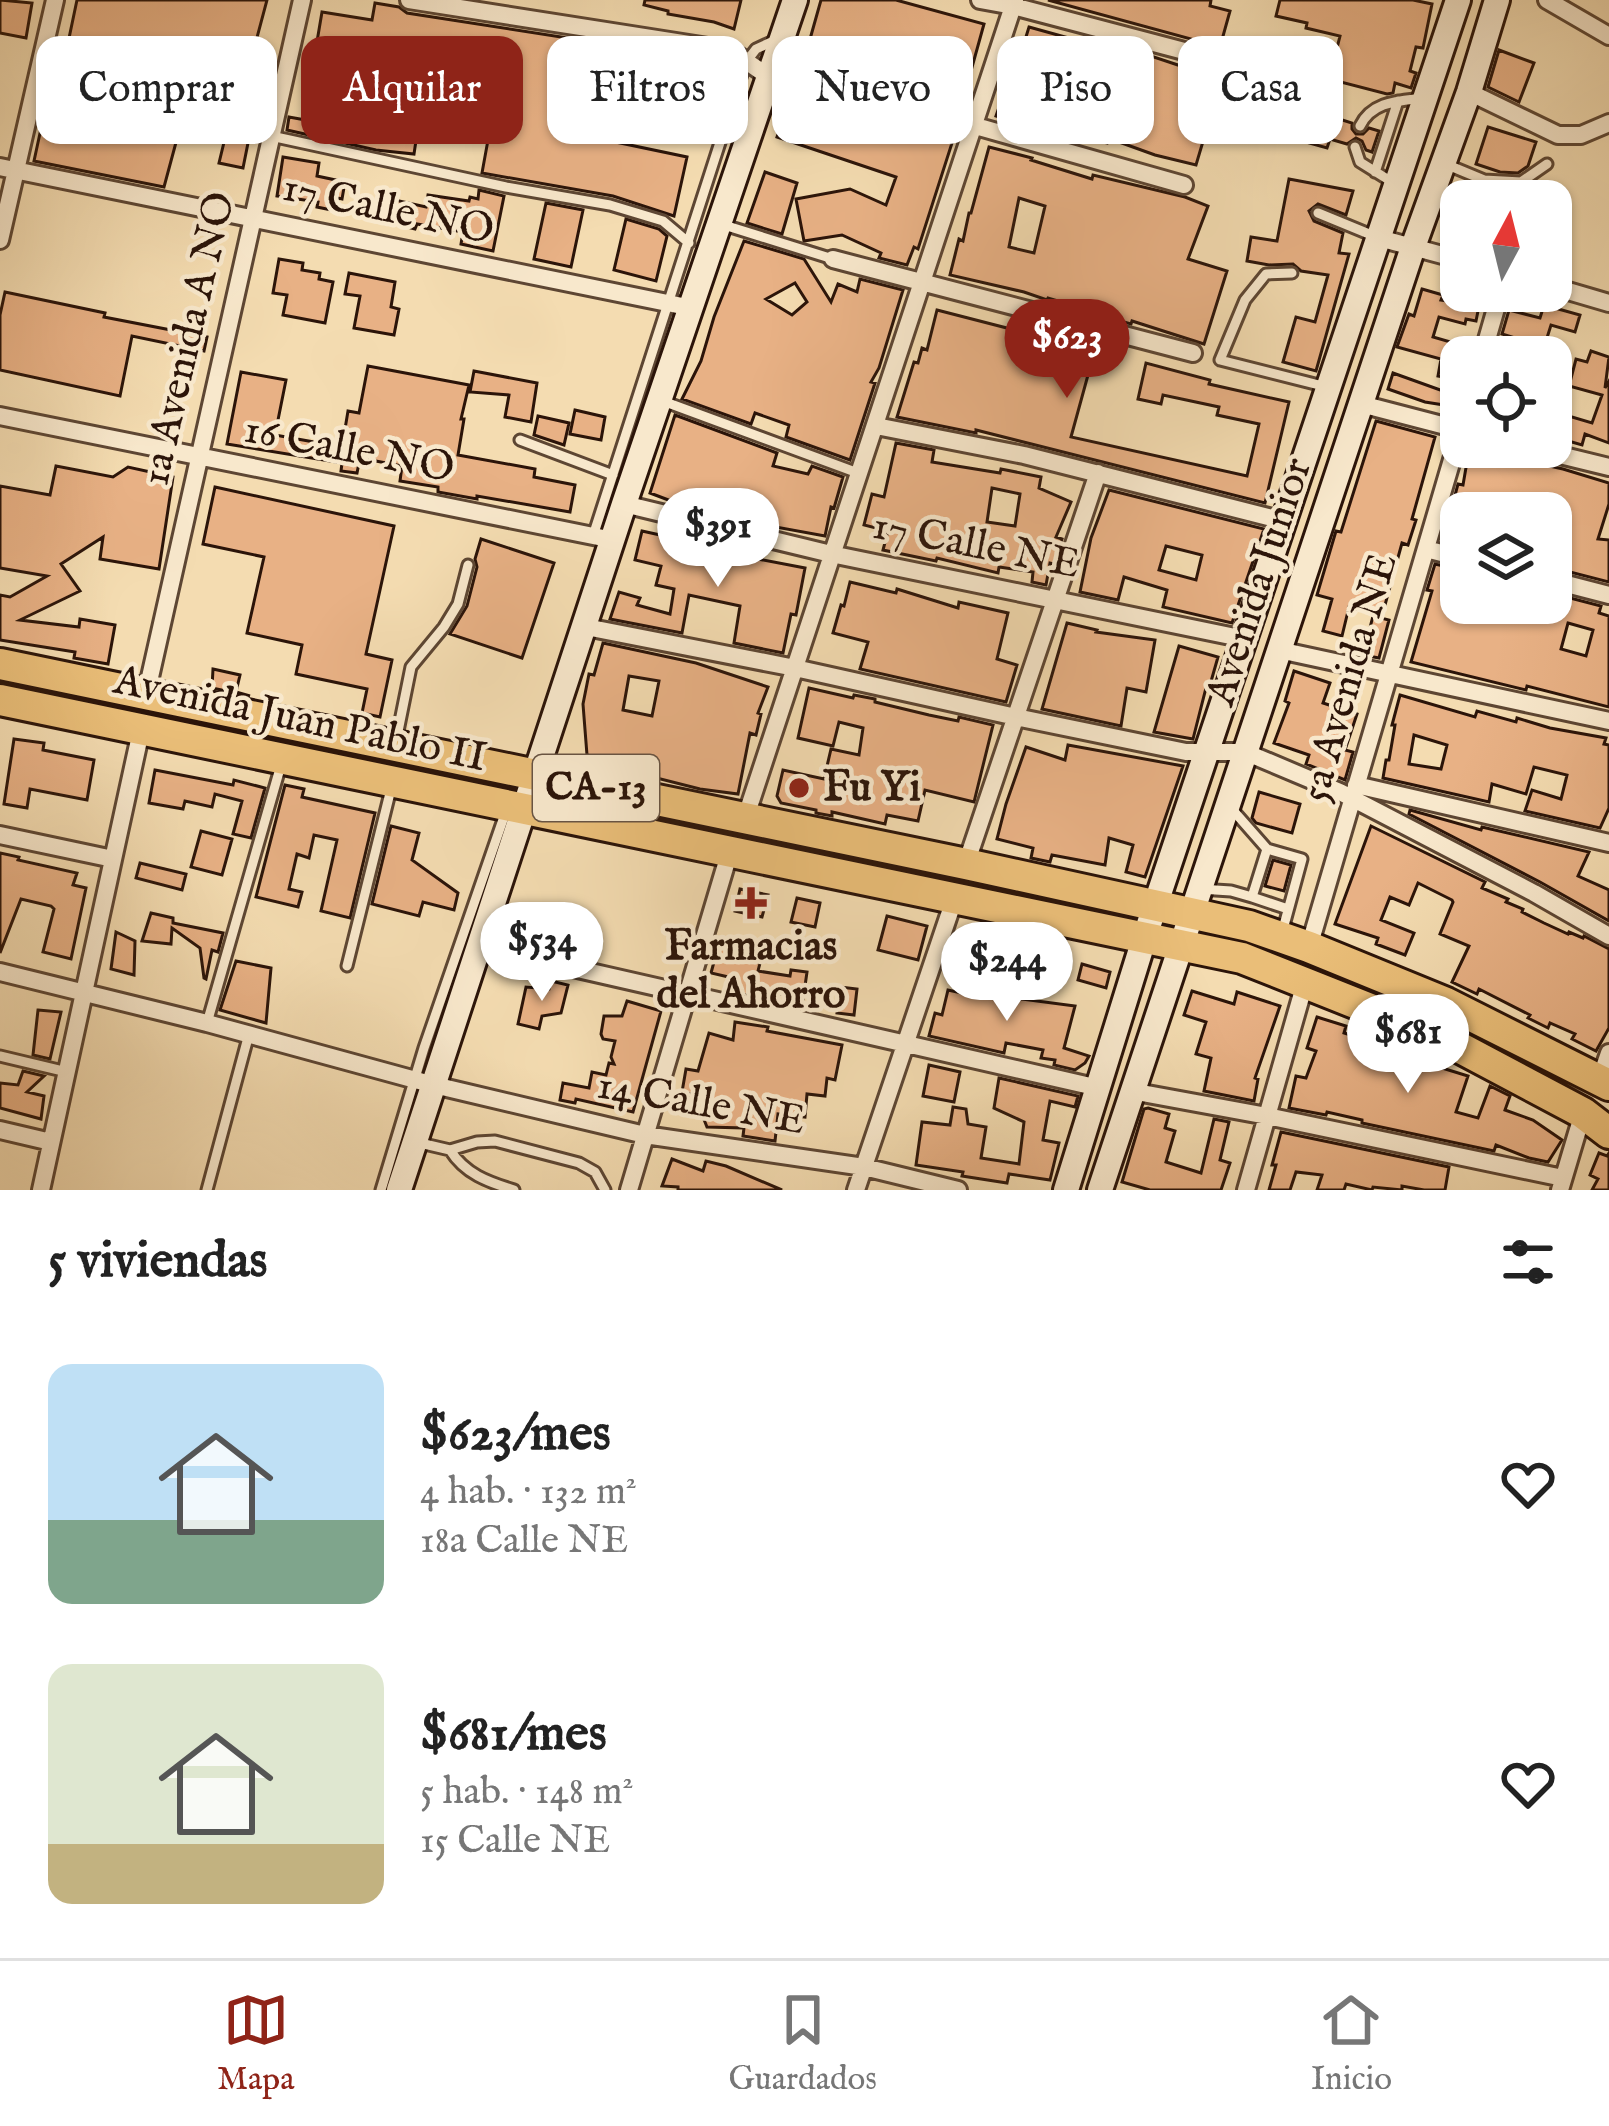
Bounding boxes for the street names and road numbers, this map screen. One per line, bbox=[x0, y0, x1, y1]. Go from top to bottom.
street label: 17 Calle NO bbox=[278, 162, 498, 258]
street label: 1a Avenida A NO bbox=[129, 187, 249, 491]
street label: 16 Calle NO bbox=[240, 404, 458, 496]
street label: Avenida Junior bbox=[1195, 451, 1325, 714]
street label: 17 Calle NE bbox=[868, 500, 1084, 592]
street label: 5a Avenida NE bbox=[1289, 548, 1411, 808]
street label: Avenida Juan Pablo II bbox=[108, 654, 491, 785]
road number: CA-13 bbox=[533, 755, 659, 821]
street label: 14 Calle NE bbox=[593, 1060, 809, 1148]

